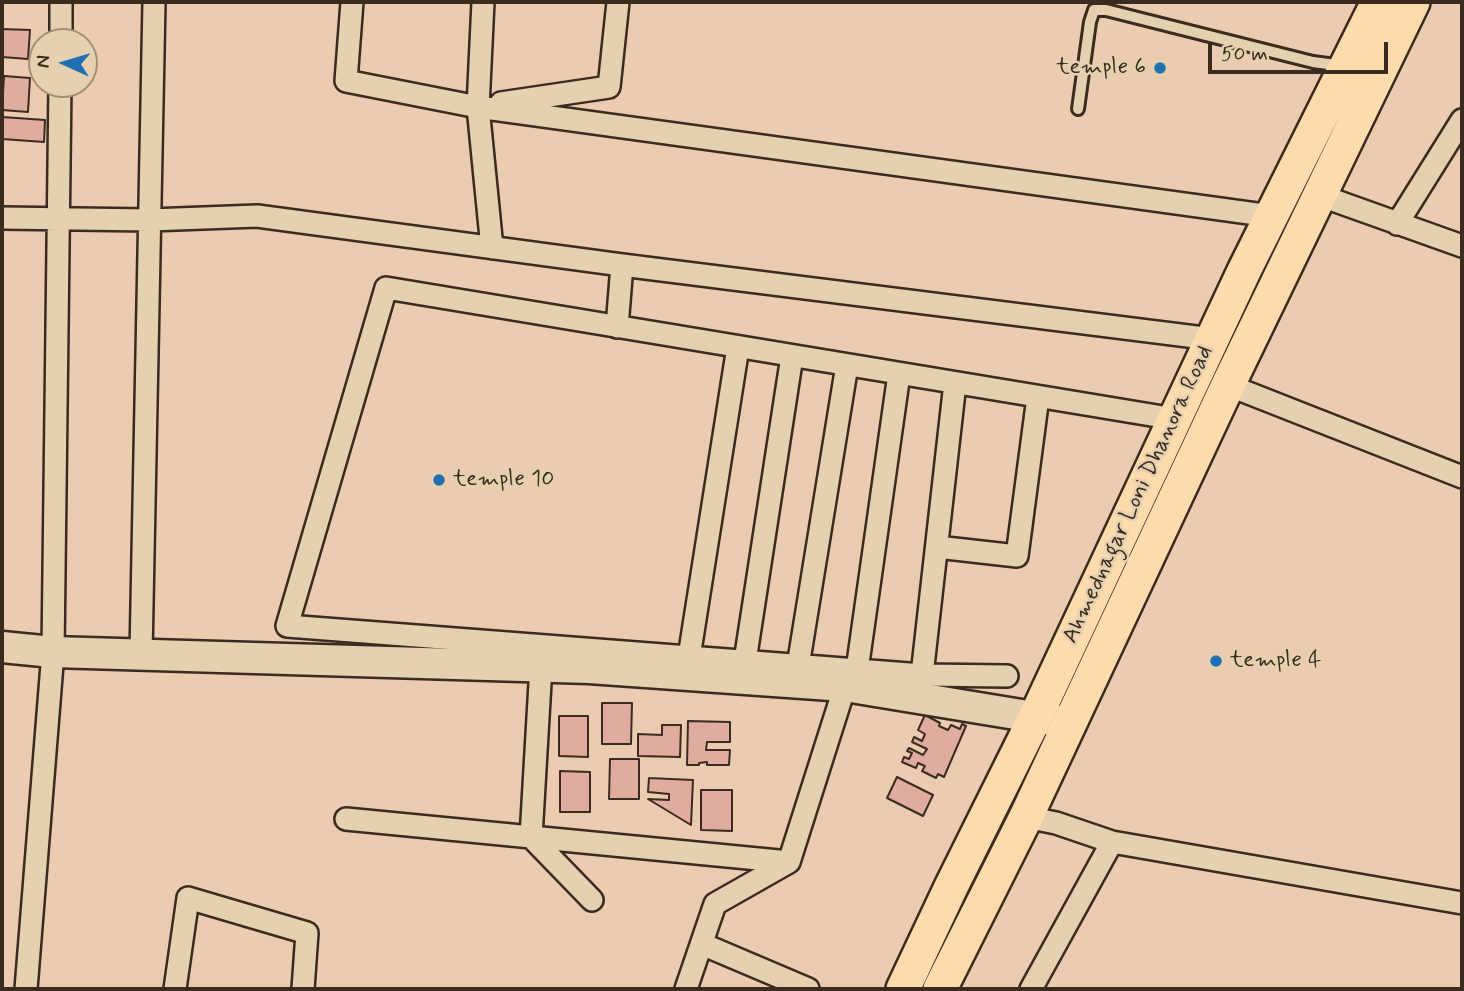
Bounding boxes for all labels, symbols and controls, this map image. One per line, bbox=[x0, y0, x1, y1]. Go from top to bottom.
north arrow bbox=[28, 28, 98, 98]
scale bar bbox=[1212, 28, 1392, 72]
text: 50 m bbox=[1221, 40, 1268, 68]
text: N bbox=[31, 54, 56, 69]
place label: temple 6 bbox=[1056, 54, 1146, 82]
marker: temple 6 bbox=[1152, 60, 1168, 76]
street label: Ahmednagar Loni Dhanora Road bbox=[1058, 342, 1220, 648]
place label: temple 10 bbox=[453, 466, 554, 494]
marker: temple 10 bbox=[431, 472, 447, 488]
place label: temple 4 bbox=[1230, 647, 1321, 675]
marker: temple 4 bbox=[1208, 653, 1224, 669]

